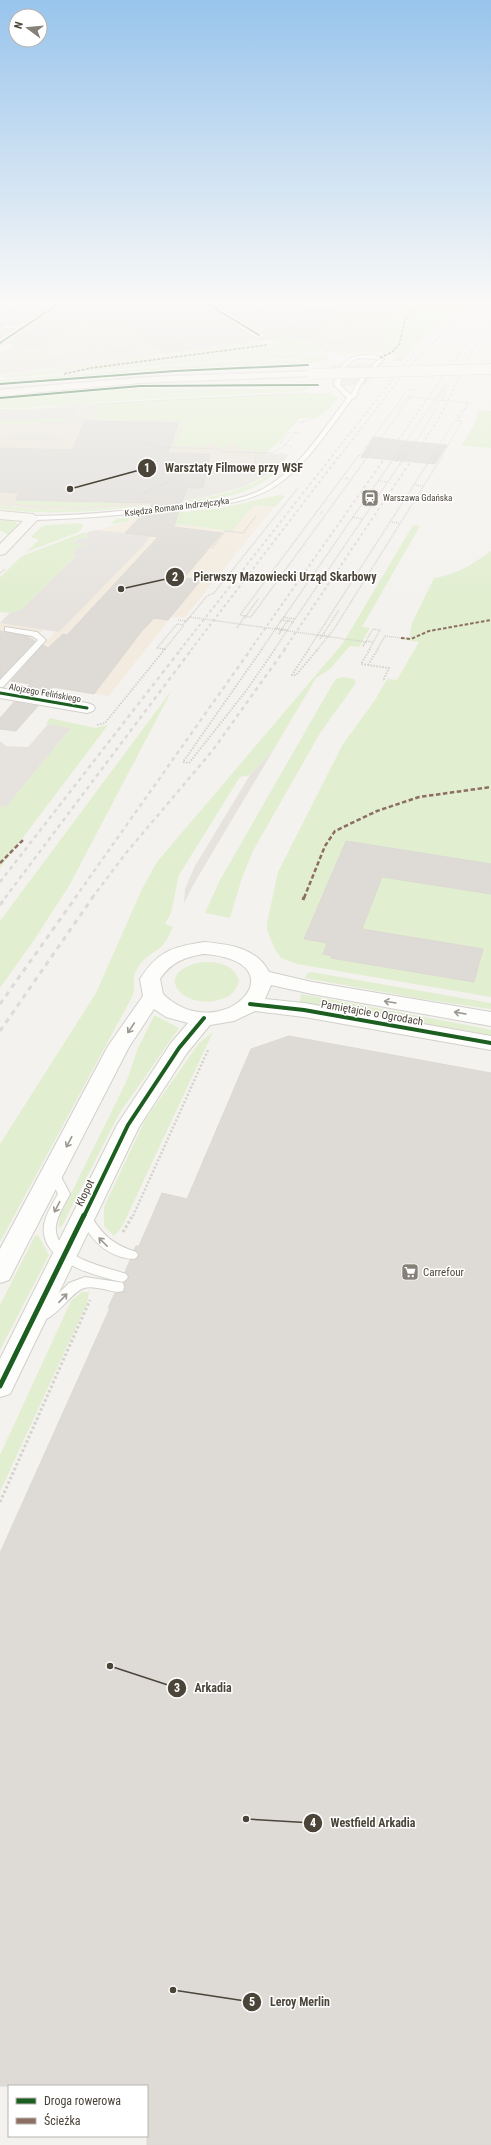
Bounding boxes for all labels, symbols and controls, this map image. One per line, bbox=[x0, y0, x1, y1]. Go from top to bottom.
north arrow bbox=[8, 8, 48, 48]
text: N bbox=[12, 20, 26, 30]
callout: Warsztaty Filmowe przy WSF bbox=[137, 456, 310, 480]
text: 1 bbox=[144, 461, 150, 475]
text: Warsztaty Filmowe przy WSF bbox=[165, 461, 303, 475]
station icon: Warszawa Gdańska bbox=[360, 488, 380, 508]
place label: Warszawa Gdańska bbox=[383, 493, 452, 503]
street label: Księdza Romana Indrzejczyka bbox=[124, 496, 230, 518]
callout: Pierwszy Mazowiecki Urząd Skarbowy bbox=[165, 565, 384, 589]
text: 2 bbox=[172, 570, 178, 584]
text: Pierwszy Mazowiecki Urząd Skarbowy bbox=[193, 570, 377, 584]
street label: Alojzego Felińskiego bbox=[8, 682, 82, 704]
street label: Pamiętajcie o Ogrodach bbox=[320, 998, 424, 1028]
one-way arrow bbox=[384, 998, 397, 1006]
one-way arrow bbox=[454, 1009, 467, 1017]
one-way arrow bbox=[127, 1022, 135, 1033]
one-way arrow bbox=[65, 1136, 72, 1148]
street label: Kłopot bbox=[73, 1177, 97, 1209]
one-way arrow bbox=[53, 1201, 60, 1213]
one-way arrow bbox=[98, 1237, 108, 1247]
supermarket icon: Carrefour bbox=[400, 1262, 420, 1282]
place label: Carrefour bbox=[423, 1266, 465, 1279]
one-way arrow bbox=[59, 1293, 68, 1303]
callout: Arkadia bbox=[167, 1676, 240, 1700]
text: 3 bbox=[174, 1681, 180, 1695]
text: Arkadia bbox=[194, 1681, 232, 1695]
callout: Westfield Arkadia bbox=[303, 1811, 424, 1835]
text: 4 bbox=[310, 1816, 316, 1830]
text: Westfield Arkadia bbox=[331, 1816, 416, 1830]
callout: Leroy Merlin bbox=[242, 1990, 338, 2014]
text: 5 bbox=[249, 1995, 255, 2009]
text: Leroy Merlin bbox=[270, 1995, 330, 2009]
legend bbox=[8, 2085, 148, 2137]
text: Droga rowerowa bbox=[44, 2094, 121, 2108]
text: Ścieżka bbox=[44, 2113, 81, 2128]

